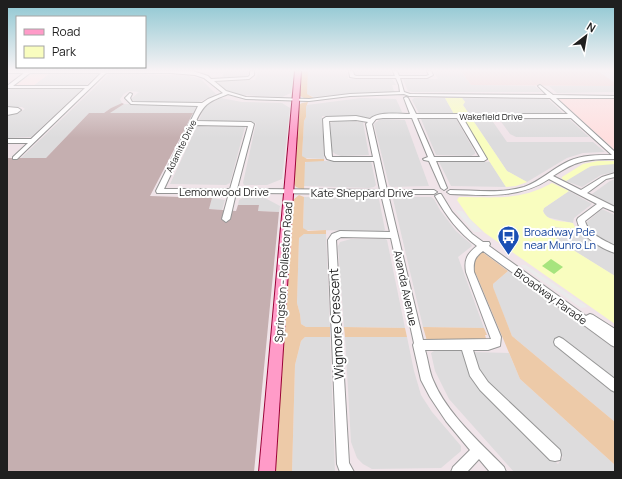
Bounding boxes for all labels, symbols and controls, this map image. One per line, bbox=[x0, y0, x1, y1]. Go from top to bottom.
legend bbox=[16, 16, 146, 68]
north arrow bbox=[566, 16, 606, 56]
text: N bbox=[584, 19, 599, 36]
text: Road bbox=[52, 23, 80, 40]
text: Park bbox=[52, 43, 77, 60]
street label: Wakefield Drive bbox=[459, 110, 523, 123]
street label: Adamite Drive bbox=[163, 117, 199, 175]
street label: Lemonwood Drive bbox=[179, 184, 270, 199]
street label: Kate Sheppard Drive bbox=[311, 185, 414, 200]
street label: Springston - Rolleston Road bbox=[271, 201, 295, 343]
bus stop icon: Broadway Pde near Munro Ln bbox=[495, 224, 521, 257]
place label: Broadway Pde near Munro Ln bbox=[524, 224, 596, 252]
street label: Avanda Avenue bbox=[391, 249, 421, 328]
street label: Broadway Parade bbox=[511, 264, 591, 328]
street label: Wigmore Crescent bbox=[324, 268, 348, 380]

